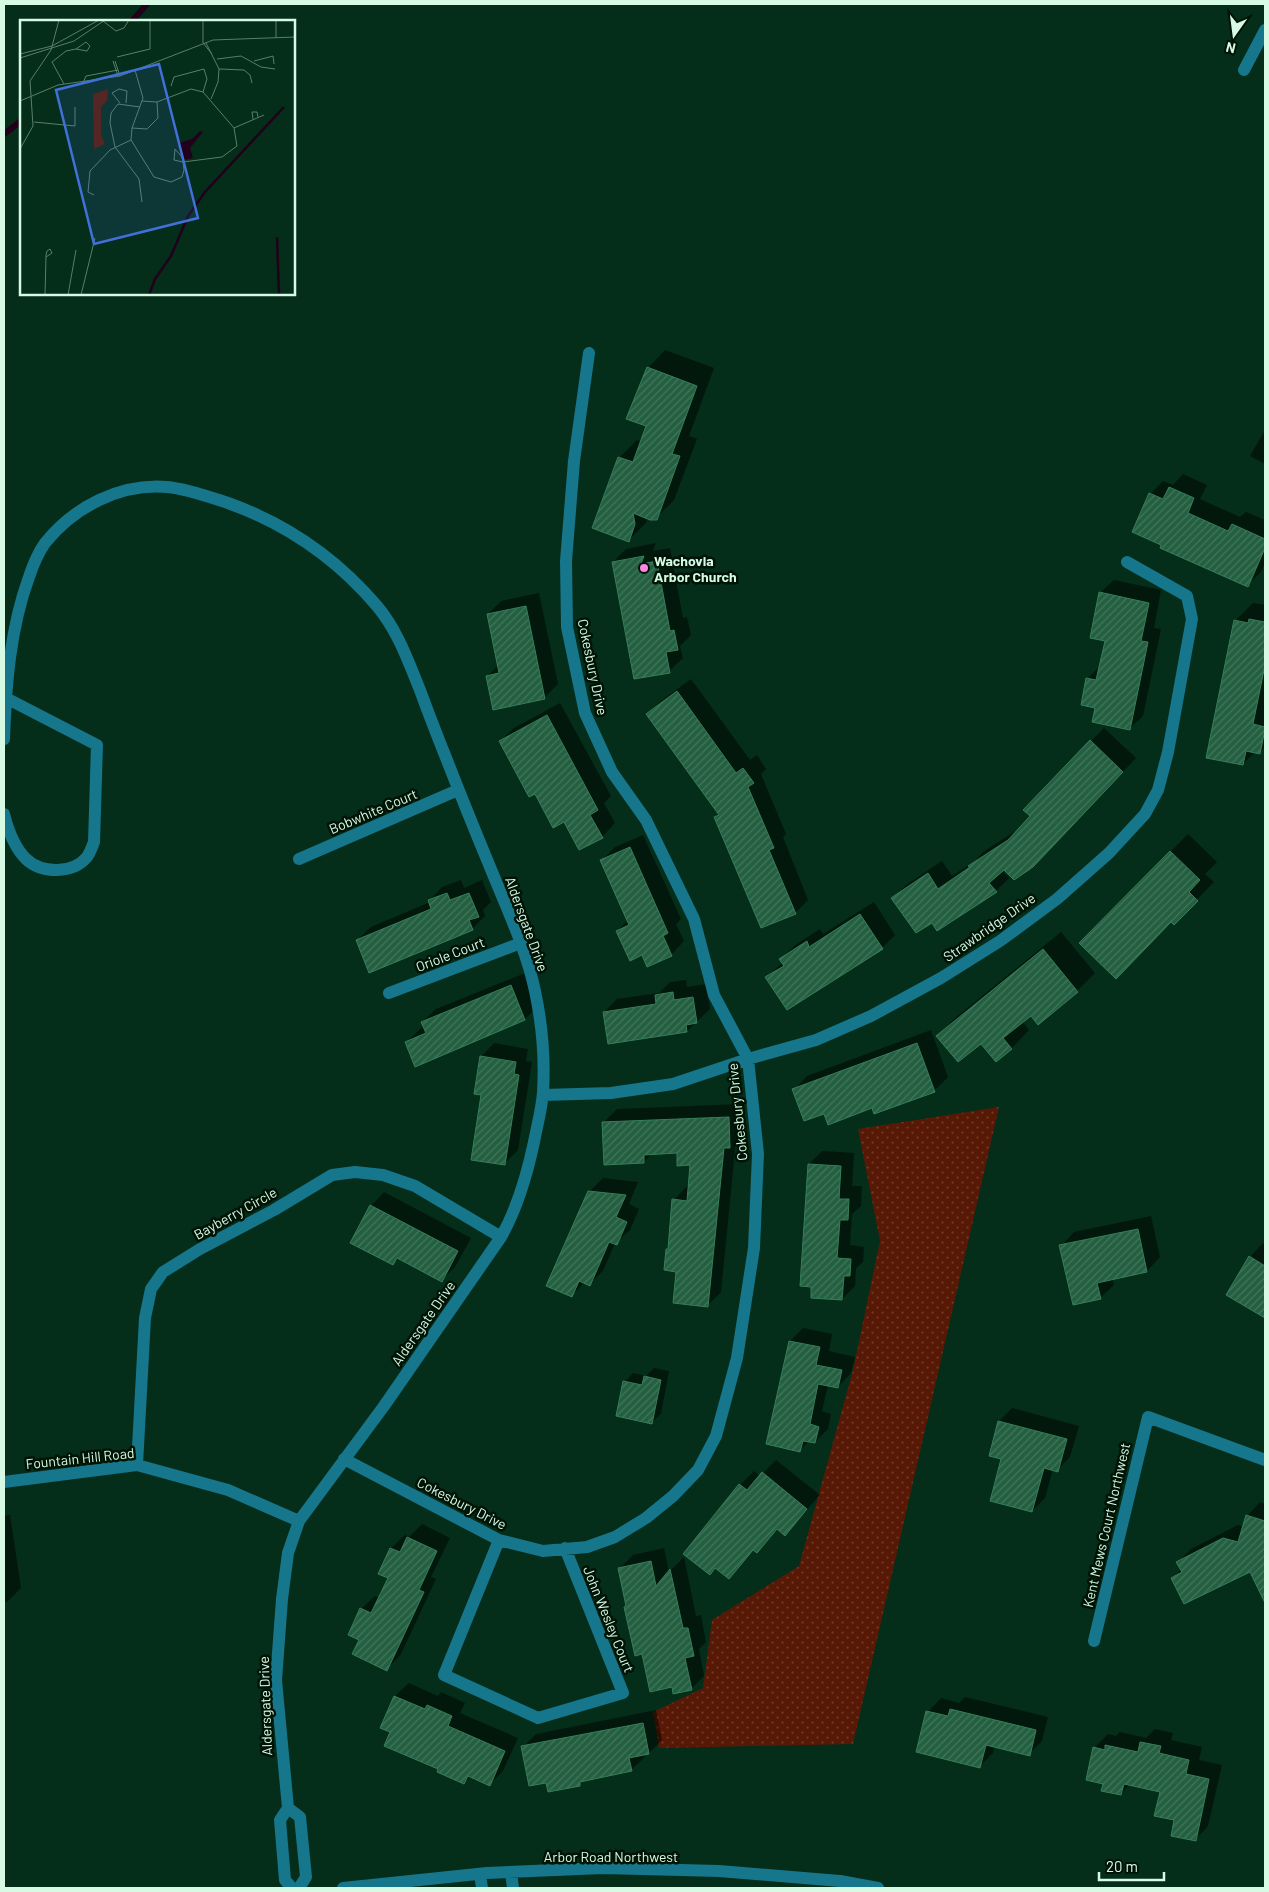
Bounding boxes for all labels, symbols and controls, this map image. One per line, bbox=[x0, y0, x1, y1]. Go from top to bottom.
north arrow bbox=[1209, 10, 1259, 60]
inset map bbox=[20, 20, 295, 295]
text: N bbox=[1224, 39, 1237, 57]
place label: Wachovia Arbor Church bbox=[654, 552, 737, 585]
marker: Wachovia Arbor Church bbox=[638, 562, 650, 574]
street label: Cokesbury Drive bbox=[574, 617, 612, 717]
street label: Bobwhite Court bbox=[326, 785, 420, 837]
street label: Aldersgate Drive bbox=[502, 874, 552, 974]
street label: Strawbridge Drive bbox=[940, 889, 1038, 965]
street label: Oriole Court bbox=[413, 933, 487, 975]
street label: Cokesbury Drive bbox=[723, 1062, 751, 1162]
street label: Bayberry Circle bbox=[191, 1183, 279, 1243]
street label: Aldersgate Drive bbox=[387, 1277, 459, 1369]
street label: Kent Mews Court Northwest bbox=[1079, 1441, 1133, 1609]
street label: Fountain Hill Road bbox=[25, 1444, 135, 1472]
street label: Cokesbury Drive bbox=[414, 1473, 510, 1533]
street label: John Wesley Court bbox=[580, 1563, 638, 1675]
street label: Aldersgate Drive bbox=[255, 1656, 275, 1756]
street label: Arbor Road Northwest bbox=[544, 1848, 678, 1865]
scale bar bbox=[1099, 1850, 1164, 1882]
text: 20 m bbox=[1106, 1857, 1138, 1875]

